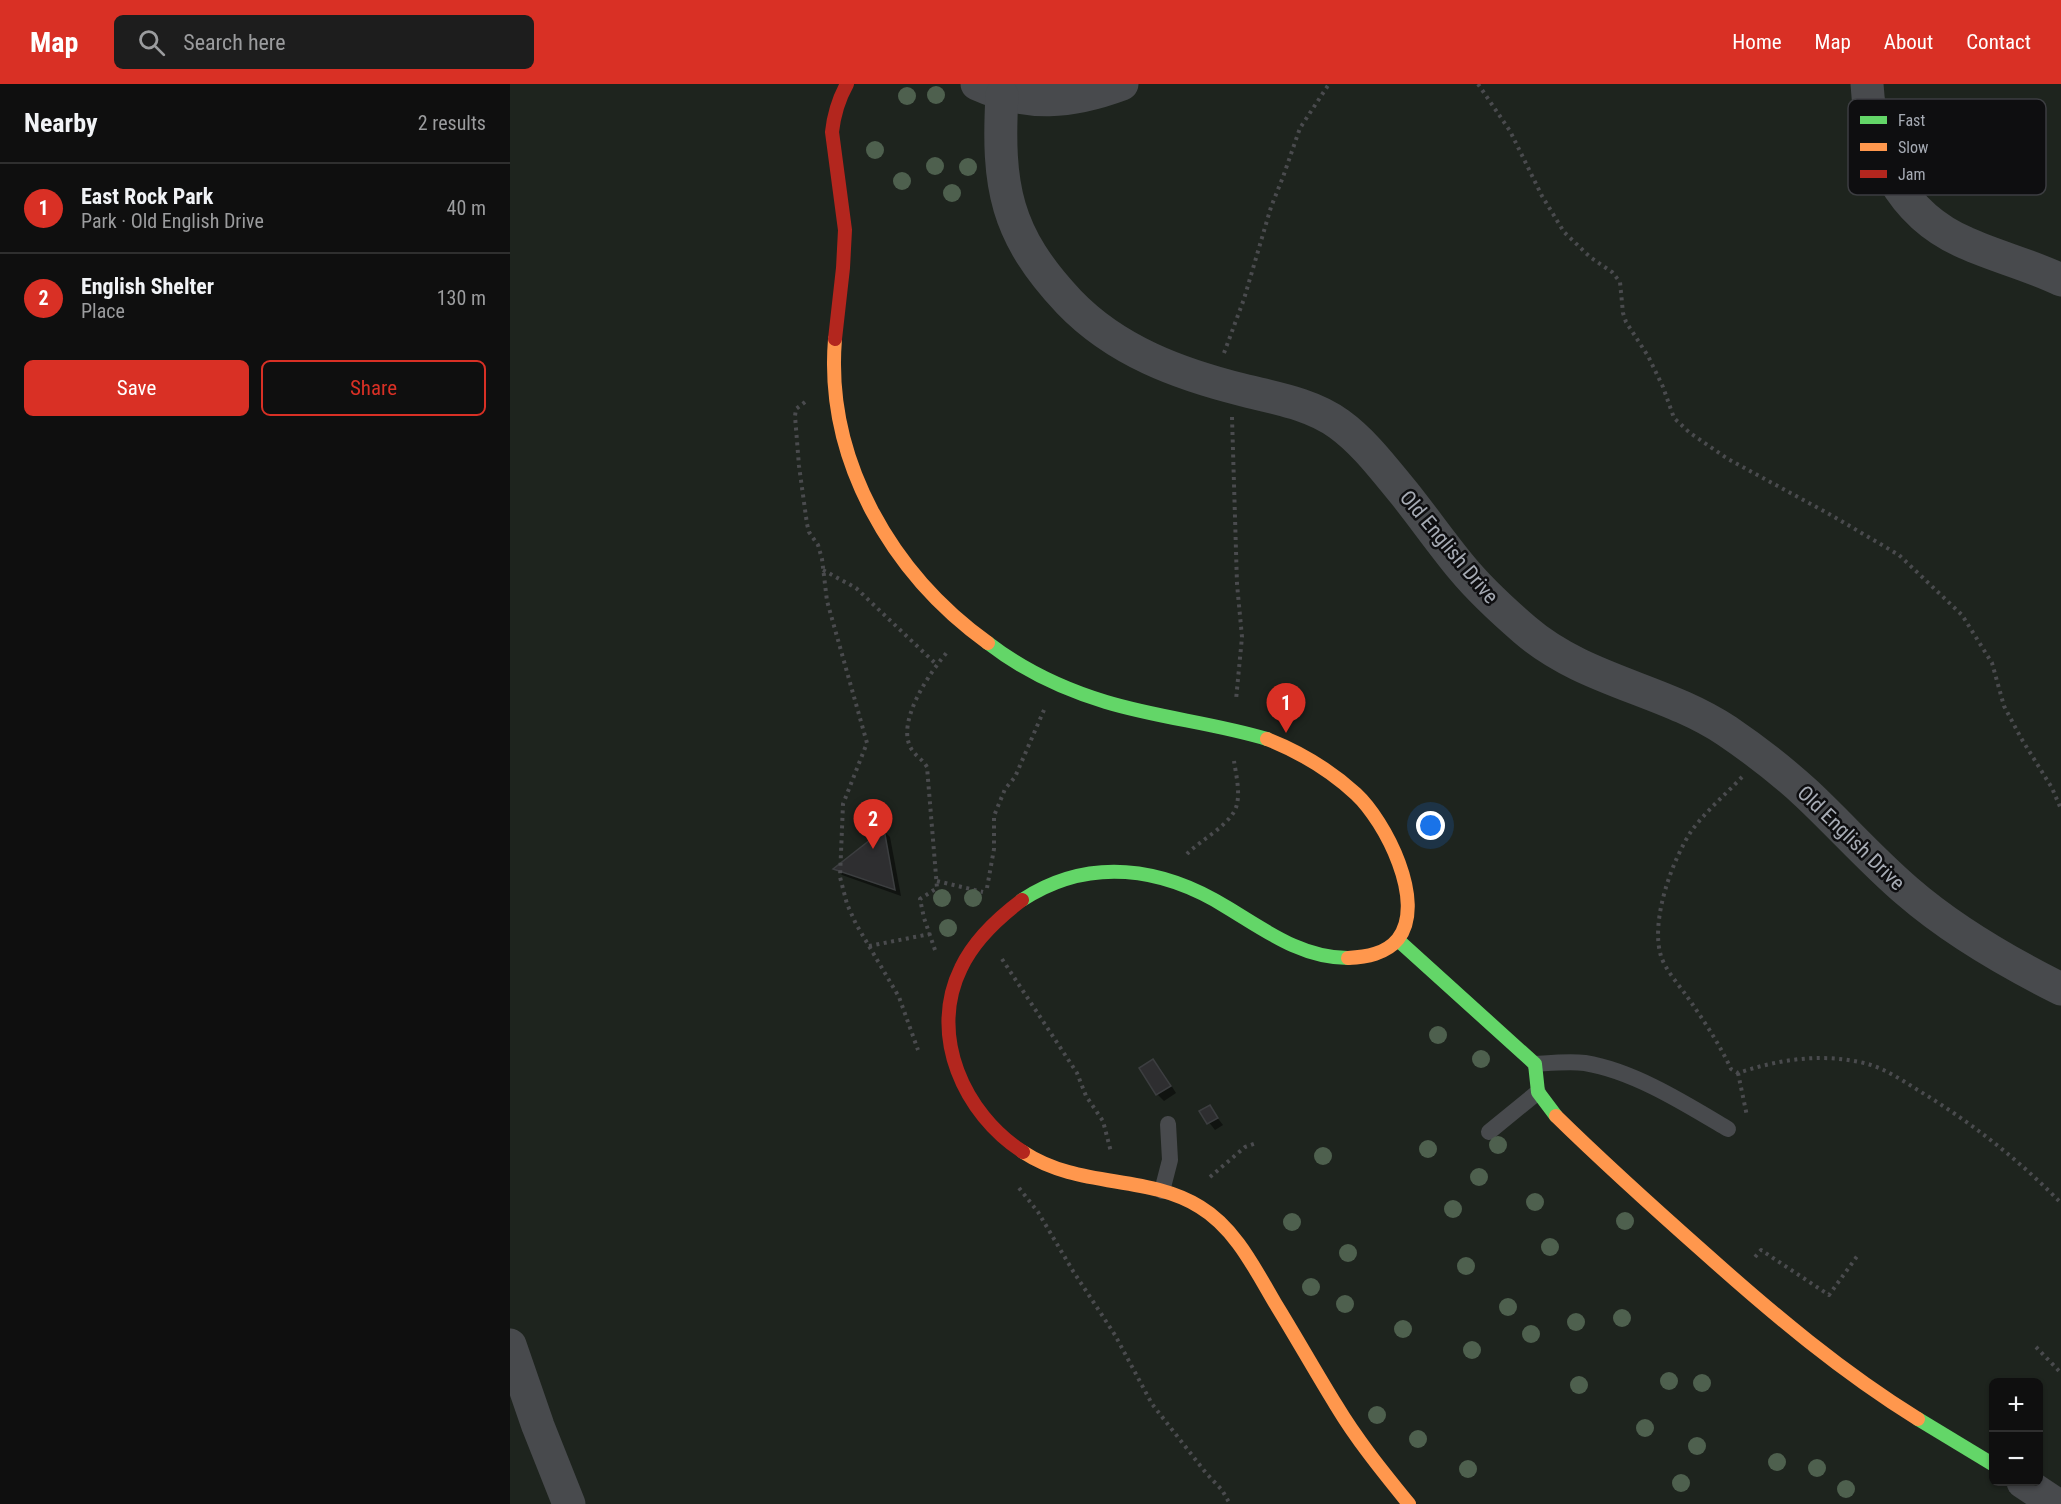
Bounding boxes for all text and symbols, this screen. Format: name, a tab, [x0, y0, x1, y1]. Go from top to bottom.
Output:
search box	[114, 15, 534, 69]
text: Map	[30, 26, 78, 59]
icon: search	[135, 26, 168, 59]
text: Search here	[183, 30, 286, 55]
text: Home	[1732, 30, 1782, 54]
text: Map	[1815, 30, 1851, 54]
text: About	[1884, 30, 1933, 54]
text: Contact	[1966, 30, 2031, 54]
legend	[1848, 99, 2046, 195]
text: Nearby	[24, 108, 98, 138]
text: 2 results	[418, 111, 486, 135]
text: Fast	[1898, 111, 1925, 130]
text: Slow	[1898, 138, 1928, 157]
text: Jam	[1898, 165, 1925, 184]
text: East Rock Park	[81, 184, 213, 209]
text: 1	[38, 196, 49, 220]
text: 40 m	[447, 196, 486, 220]
text: Park · Old English Drive	[81, 209, 264, 233]
text: English Shelter	[81, 274, 214, 299]
text: 2	[38, 286, 49, 310]
text: 130 m	[437, 286, 486, 310]
text: Place	[81, 299, 125, 323]
button: Save	[24, 360, 249, 416]
button: Share	[261, 360, 486, 416]
street label: Old English Drive	[1395, 486, 1503, 608]
pin: 1	[1266, 684, 1306, 733]
street label: Old English Drive	[1792, 781, 1910, 895]
pin: 2	[854, 800, 892, 849]
your location	[1416, 811, 1445, 840]
map controls	[1989, 1378, 2043, 1486]
button: +	[1989, 1378, 2043, 1432]
button: −	[1989, 1432, 2043, 1486]

